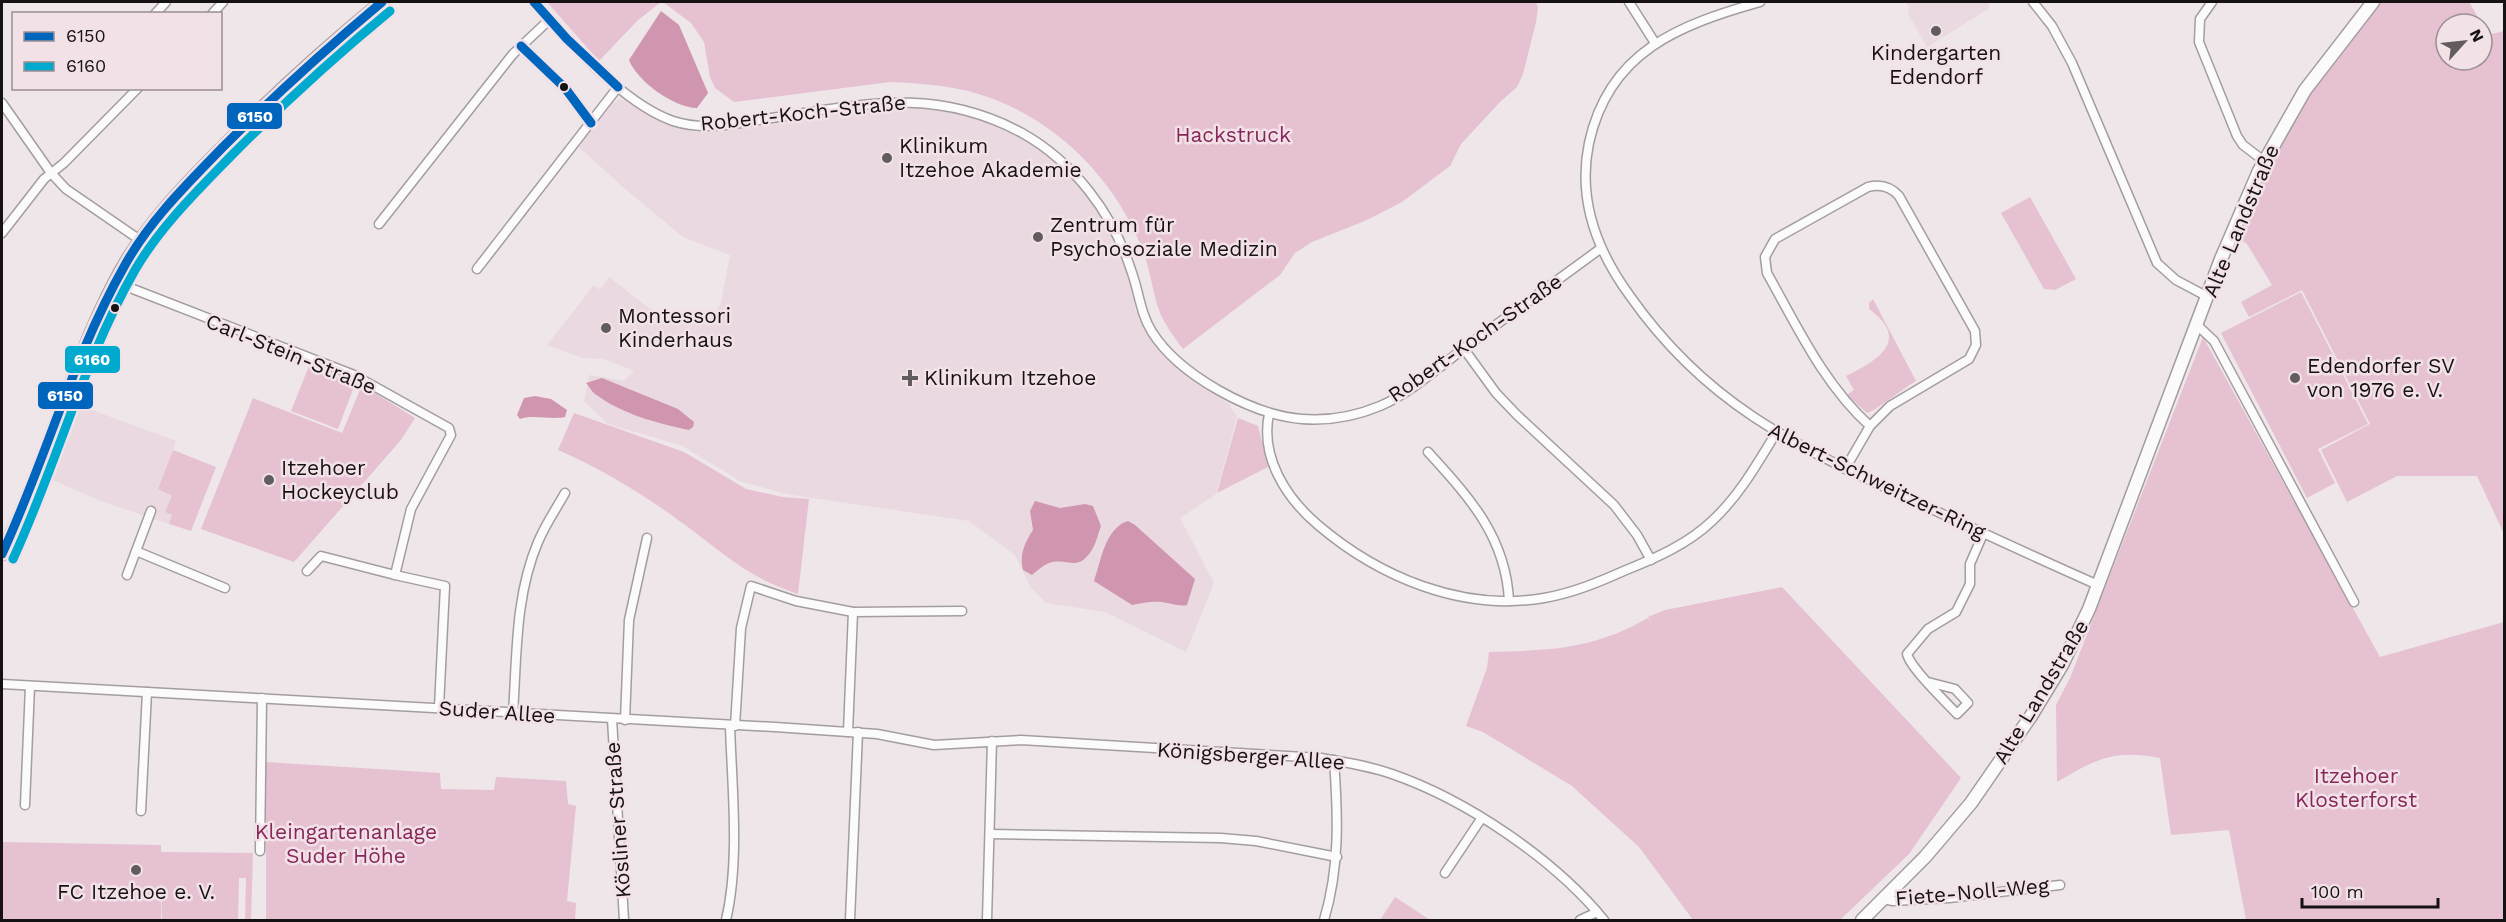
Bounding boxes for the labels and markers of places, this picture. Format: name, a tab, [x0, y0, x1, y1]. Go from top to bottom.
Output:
marker: Kindergarten Edendorf	[1929, 24, 1943, 38]
place label: Kindergarten Edendorf	[1871, 40, 2001, 89]
unlabelled marker	[558, 81, 570, 93]
place label: Klinikum Itzehoe Akademie	[899, 133, 1082, 182]
marker: Klinikum Itzehoe Akademie	[880, 151, 894, 165]
place label: Zentrum für Psychosoziale Medizin	[1050, 212, 1278, 261]
marker: Zentrum für Psychosoziale Medizin	[1031, 230, 1045, 244]
unlabelled marker	[109, 302, 121, 314]
place label: Montessori Kinderhaus	[618, 303, 733, 352]
marker: Montessori Kinderhaus	[599, 321, 613, 335]
place label: Edendorfer SV von 1976 e. V.	[2307, 353, 2455, 402]
place label: Klinikum Itzehoe	[924, 365, 1096, 390]
marker: Klinikum Itzehoe	[901, 369, 919, 387]
marker: Edendorfer SV von 1976 e. V.	[2288, 371, 2302, 385]
place label: Itzehoer Hockeyclub	[281, 455, 399, 504]
marker: Itzehoer Hockeyclub	[262, 473, 276, 487]
marker: FC Itzehoe e. V.	[129, 863, 143, 877]
place label: FC Itzehoe e. V.	[57, 879, 215, 904]

